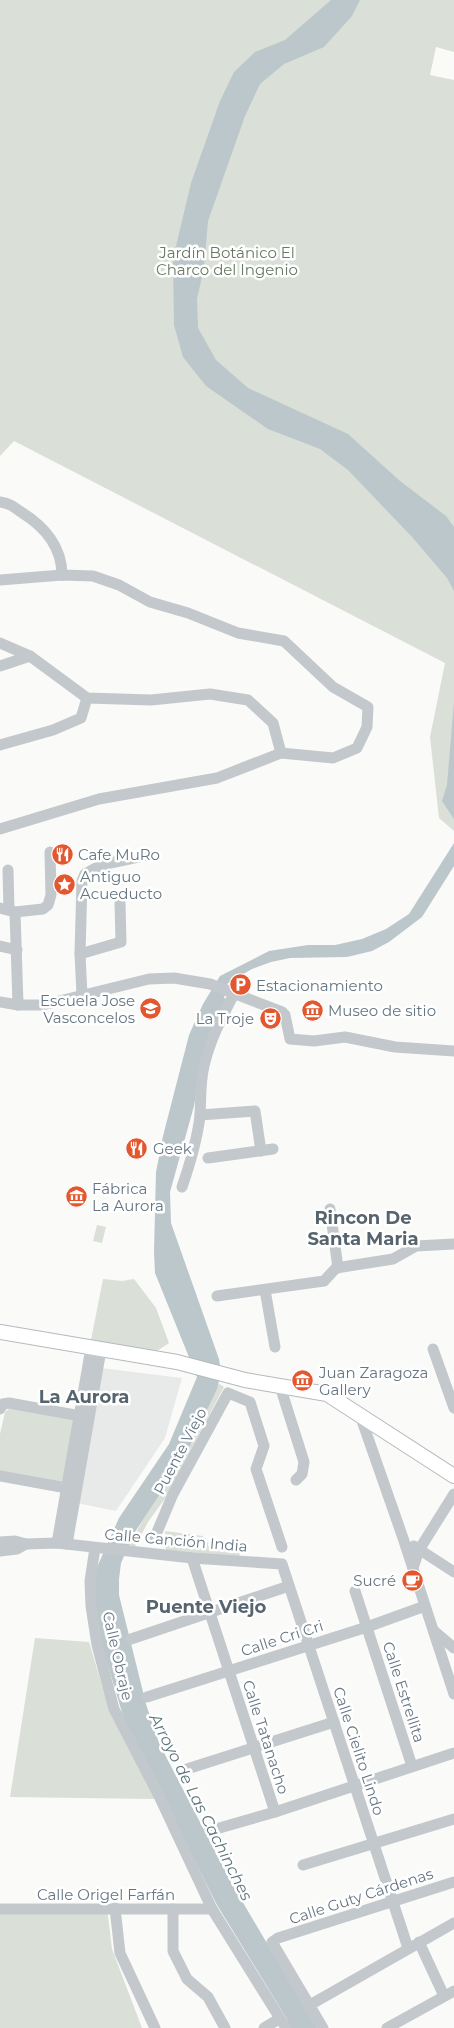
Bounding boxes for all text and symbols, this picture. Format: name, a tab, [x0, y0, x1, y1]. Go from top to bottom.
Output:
park label: Jardín Botánico El Charco del Ingenio	[156, 243, 298, 279]
restaurant icon: Cafe MuRo	[50, 842, 74, 866]
place label: Cafe MuRo	[78, 845, 160, 864]
place label: Antiguo Acueducto	[80, 867, 162, 903]
place icon: Antiguo Acueducto	[52, 873, 76, 897]
parking icon: Estacionamiento	[228, 973, 252, 997]
place label: Estacionamiento	[256, 976, 383, 995]
place label: Escuela Jose Vasconcelos	[40, 991, 135, 1027]
school or university icon: Escuela Jose Vasconcelos	[139, 997, 163, 1021]
museum icon: Museo de sitio	[300, 998, 324, 1022]
place label: Museo de sitio	[328, 1001, 436, 1020]
theatre icon: La Troje	[258, 1006, 282, 1030]
place label: La Troje	[196, 1009, 254, 1028]
restaurant icon: Geek	[125, 1136, 149, 1160]
place label: Geek	[153, 1139, 192, 1158]
place label: Fábrica La Aurora	[92, 1179, 164, 1215]
museum icon: Fábrica La Aurora	[64, 1185, 88, 1209]
district label: Rincon De Santa Maria	[307, 1207, 419, 1250]
place label: Juan Zaragoza Gallery	[318, 1363, 428, 1399]
museum icon: Juan Zaragoza Gallery	[291, 1369, 315, 1393]
district label: La Aurora	[39, 1386, 129, 1408]
street label: Puente Viejo	[149, 1404, 211, 1498]
street label: Calle Canción India	[104, 1524, 248, 1556]
cafe icon: Sucré	[400, 1568, 424, 1592]
place label: Sucré	[353, 1571, 396, 1590]
district label: Puente Viejo	[146, 1596, 267, 1618]
street label: Calle Obraje	[99, 1610, 137, 1702]
street label: Calle Cri Cri	[238, 1616, 326, 1660]
street label: Calle Estrellita	[379, 1639, 429, 1745]
street label: Calle Tatanacho	[239, 1677, 293, 1797]
street label: Calle Cielito Lindo	[329, 1684, 389, 1818]
water label: Arroyo de Las Cachinches	[145, 1709, 257, 1904]
street label: Calle Guty Cárdenas	[287, 1864, 435, 1928]
street label: Calle Origel Farfán	[37, 1885, 175, 1904]

